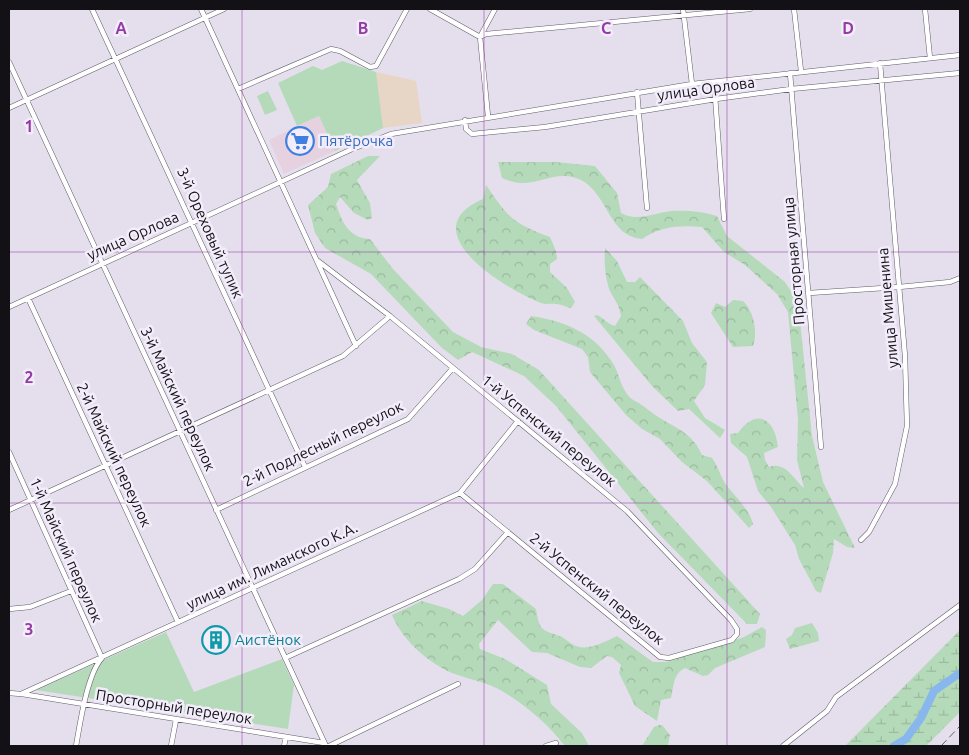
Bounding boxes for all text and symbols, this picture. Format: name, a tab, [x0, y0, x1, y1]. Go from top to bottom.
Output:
text: A	[115, 19, 127, 37]
text: B	[358, 19, 368, 37]
text: C	[601, 19, 611, 37]
text: D	[842, 19, 854, 37]
street label: улица Орлова	[656, 73, 756, 104]
text: 1	[24, 117, 34, 135]
supermarket icon: Пятёрочка	[285, 126, 315, 156]
place label: Пятёрочка	[319, 132, 393, 149]
street label: 3-й Ореховый тупик	[174, 165, 247, 301]
street label: Просторная улица	[779, 196, 808, 326]
street label: улица Орлова	[84, 208, 181, 263]
street label: улица Мишенина	[874, 247, 901, 369]
street label: 3-й Майский переулок	[138, 324, 219, 474]
text: 2	[24, 368, 34, 386]
street label: 1-й Успенский переулок	[479, 371, 620, 490]
street label: 2-й Майский переулок	[74, 380, 155, 530]
street label: 2-й Подлесный переулок	[240, 397, 406, 490]
street label: 1-й Майский переулок	[27, 475, 106, 625]
street label: улица им. Лиманского К.А.	[184, 518, 360, 613]
street label: 2-й Успенский переулок	[527, 529, 668, 648]
text: 3	[24, 620, 34, 638]
building icon: Аистёнок	[201, 625, 231, 655]
place label: Аистёнок	[235, 631, 301, 648]
street label: Просторный переулок	[95, 686, 254, 727]

